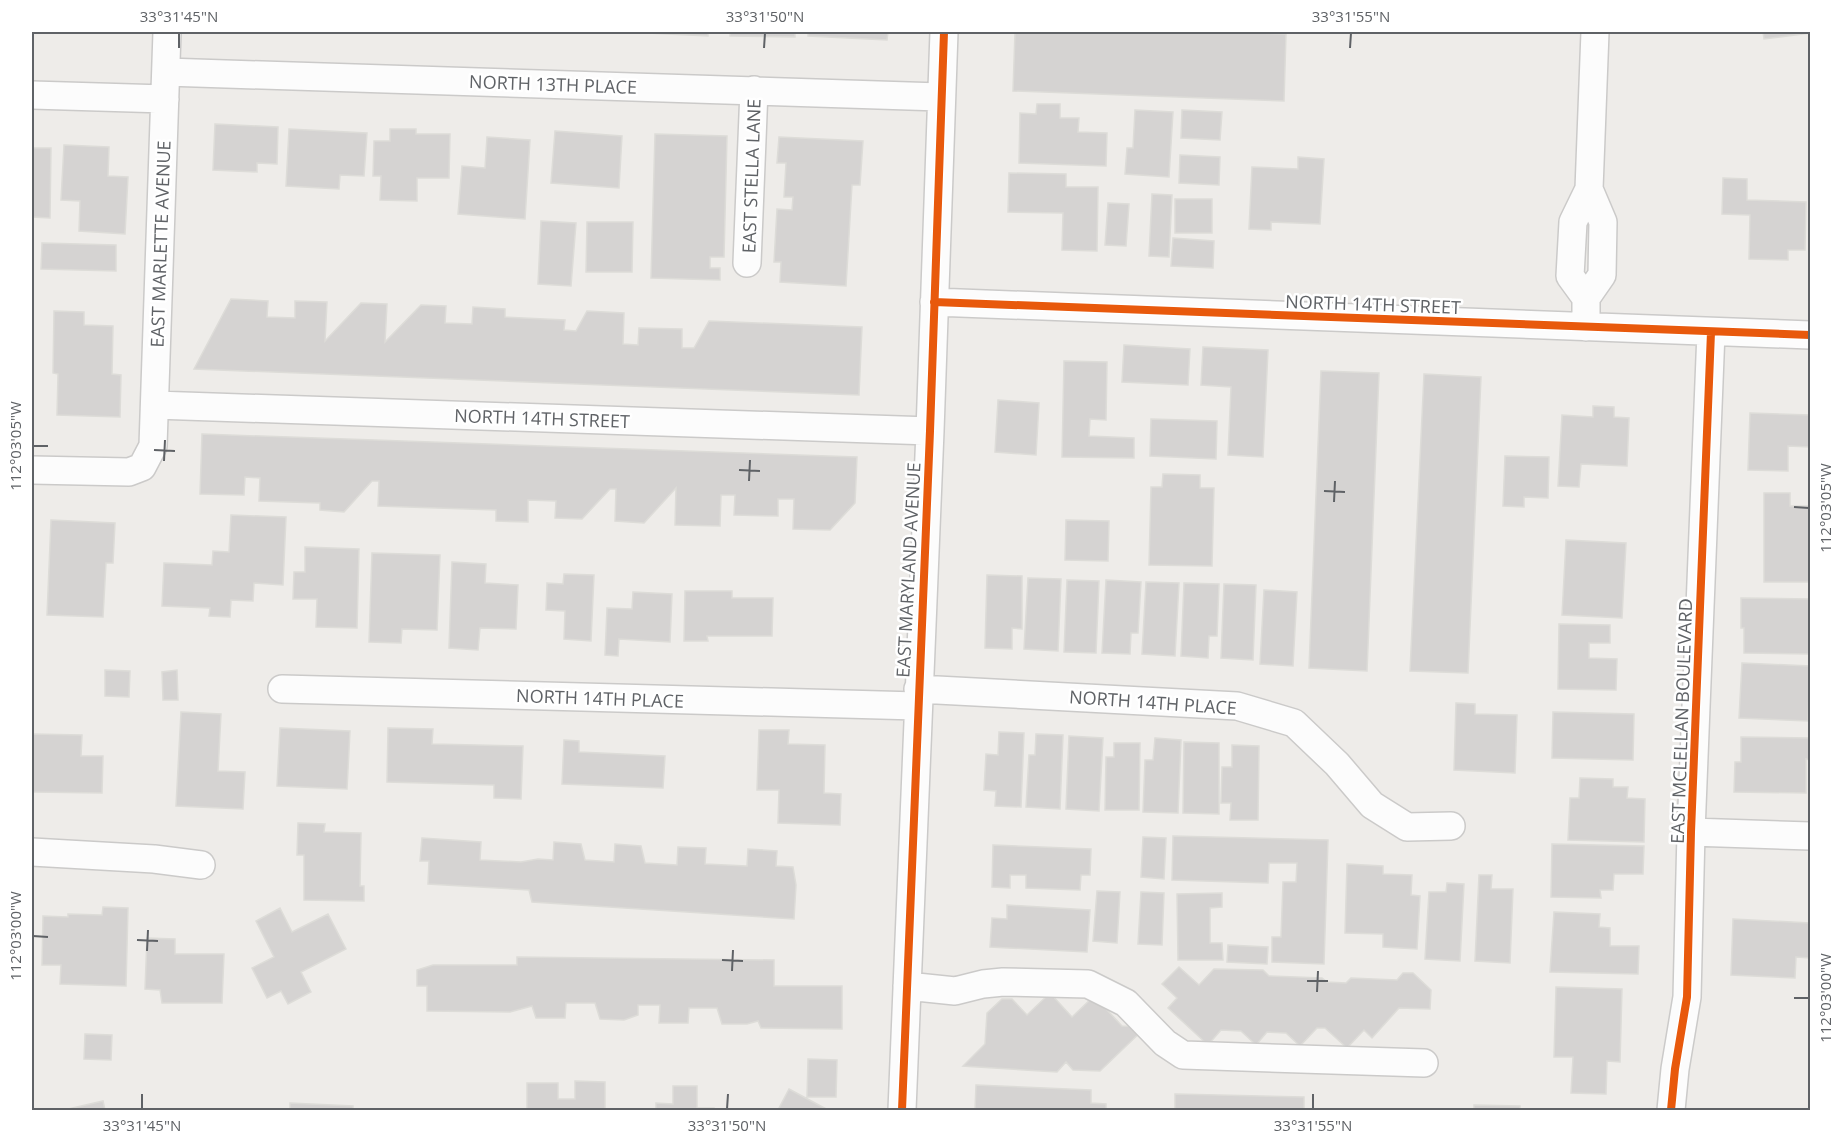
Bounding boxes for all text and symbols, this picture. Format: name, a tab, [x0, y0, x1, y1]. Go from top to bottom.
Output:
text: 33°31'45"N	[140, 6, 218, 26]
text: 33°31'50"N	[726, 6, 804, 26]
text: 33°31'55"N	[1312, 6, 1390, 26]
street label: NORTH 13TH PLACE	[469, 69, 637, 99]
street label: EAST STELLA LANE	[736, 98, 766, 254]
street label: EAST MARLETTE AVENUE	[144, 140, 176, 348]
street label: NORTH 14TH STREET	[1285, 289, 1461, 319]
text: 112°03'05"W	[5, 401, 25, 491]
street label: NORTH 14TH STREET	[454, 403, 630, 433]
street label: EAST MARYLAND AVENUE	[890, 462, 926, 678]
text: 112°03'05"W	[1815, 463, 1835, 553]
street label: EAST MCLELLAN BOULEVARD	[1665, 598, 1697, 844]
street label: NORTH 14TH PLACE	[516, 683, 684, 713]
street label: NORTH 14TH PLACE	[1068, 684, 1238, 720]
text: 112°03'00"W	[5, 891, 25, 981]
text: 112°03'00"W	[1815, 953, 1835, 1043]
text: 33°31'45"N	[103, 1115, 181, 1135]
text: 33°31'50"N	[688, 1115, 766, 1135]
text: 33°31'55"N	[1274, 1115, 1352, 1135]

